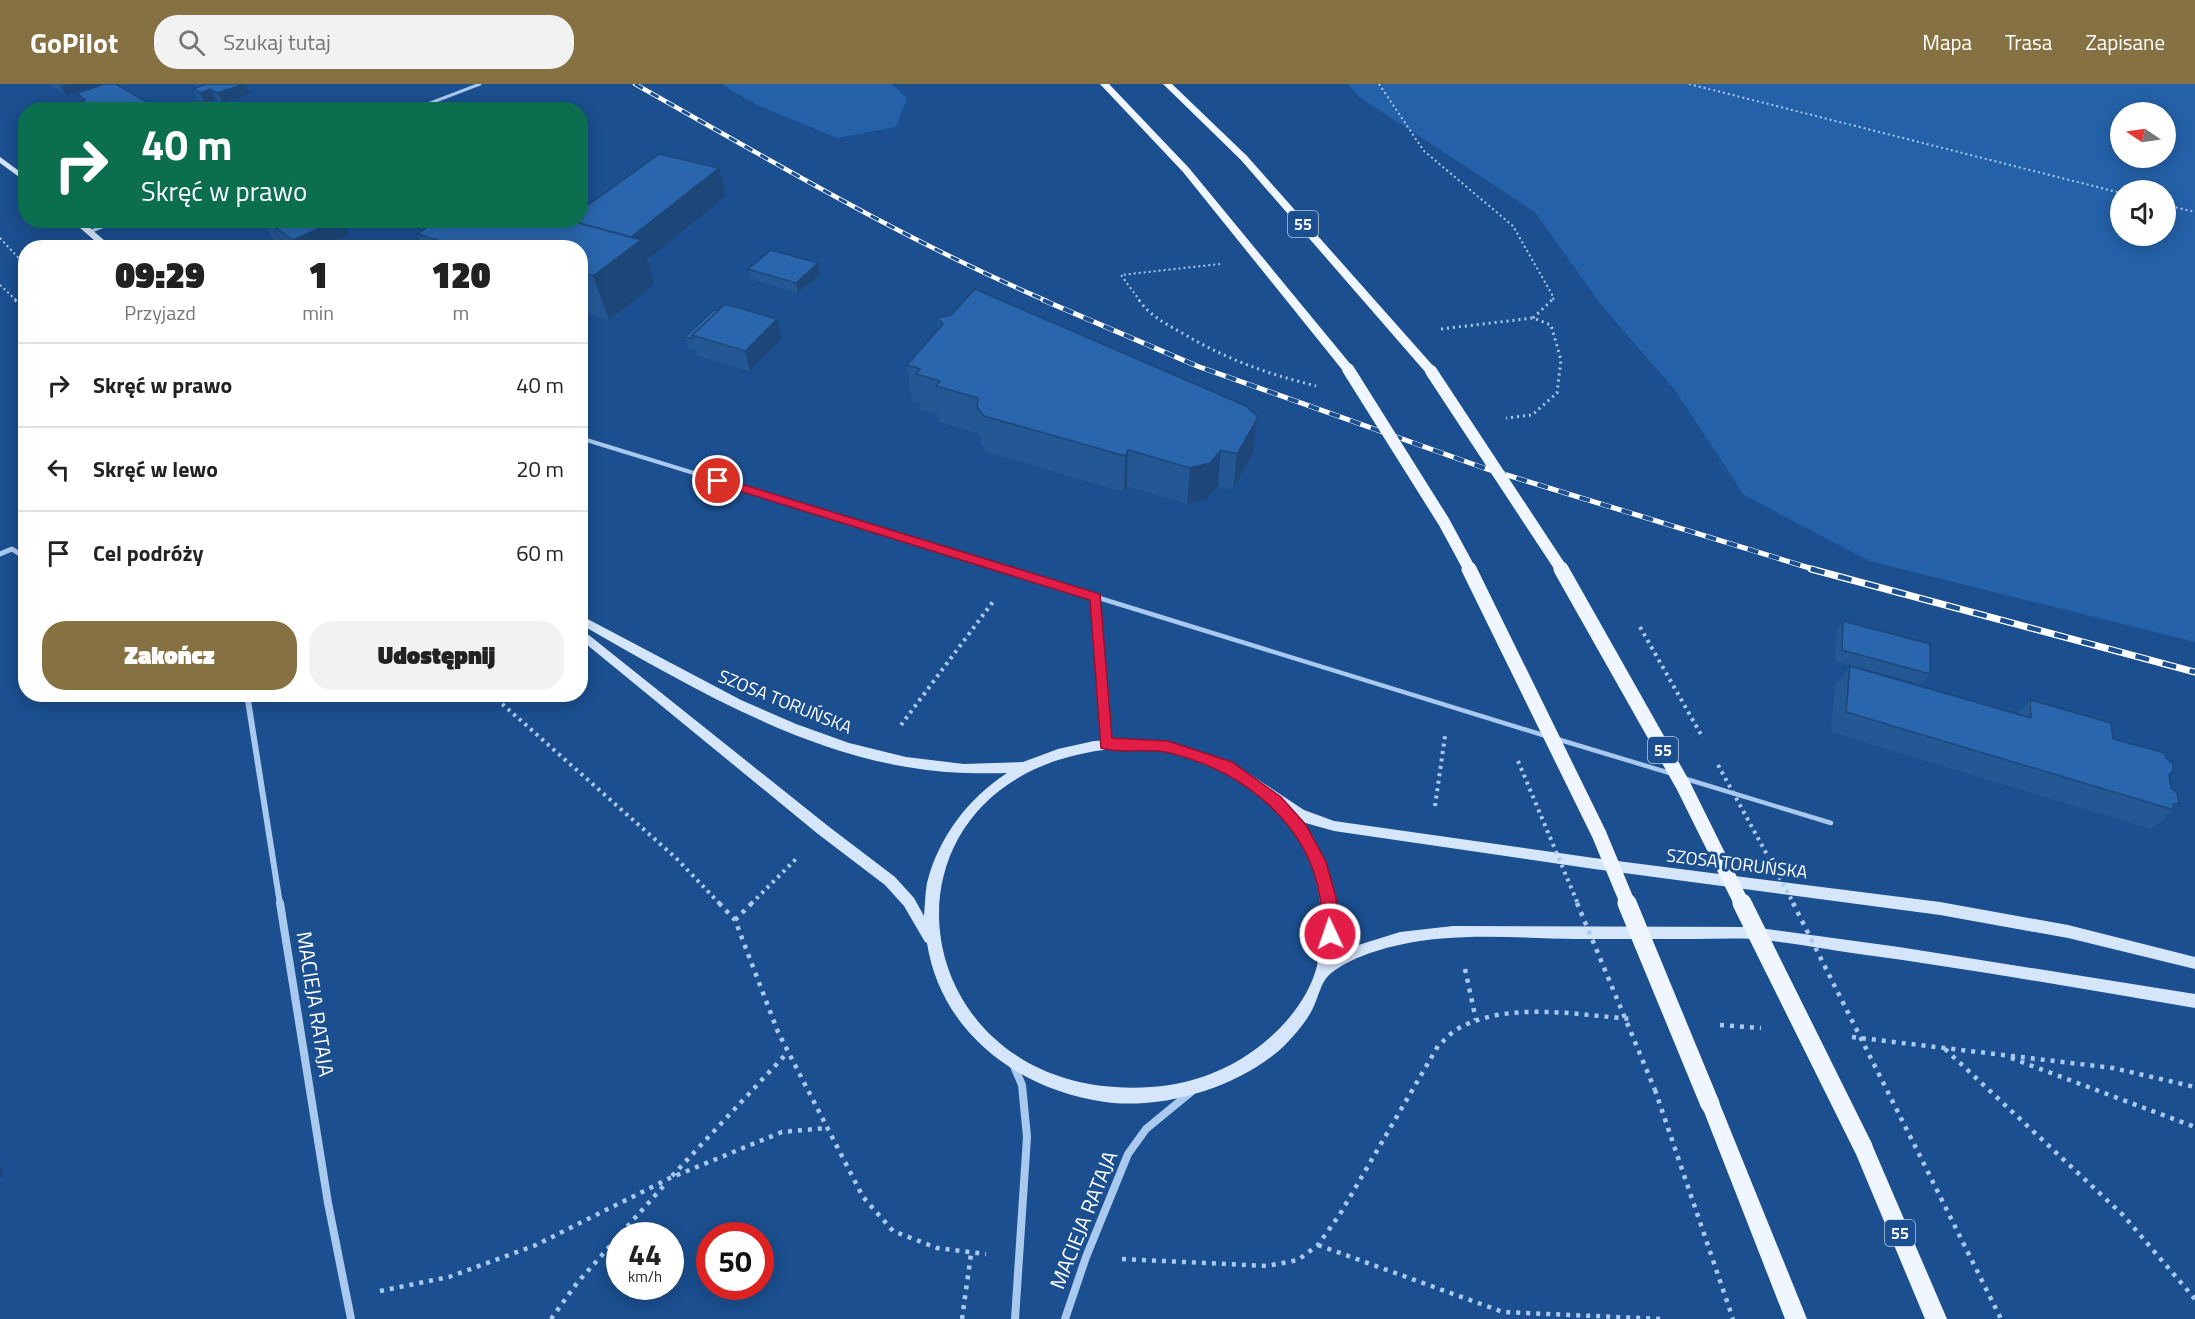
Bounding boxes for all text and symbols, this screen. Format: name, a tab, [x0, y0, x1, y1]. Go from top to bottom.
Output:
search box	[154, 15, 574, 69]
text: GoPilot	[30, 21, 118, 64]
text: Szukaj tutaj	[223, 25, 331, 59]
icon: search	[175, 26, 208, 59]
text: Mapa	[1922, 26, 1972, 58]
text: Trasa	[2005, 26, 2052, 58]
text: Zapisane	[2085, 26, 2165, 58]
north arrow	[2110, 102, 2176, 168]
map controls	[2110, 102, 2176, 246]
text: 40 m	[141, 112, 233, 176]
icon: right	[42, 126, 120, 204]
text: Skręć w prawo	[141, 170, 307, 211]
button: sound	[2110, 180, 2176, 246]
road number: 55	[1288, 211, 1318, 237]
text: 09:29	[115, 247, 205, 302]
text: 1	[308, 247, 328, 302]
text: 120	[431, 247, 491, 302]
text: Przyjazd	[124, 297, 196, 328]
text: min	[302, 297, 334, 328]
text: m	[453, 297, 469, 328]
text: Skręć w prawo	[93, 368, 232, 402]
text: 40 m	[516, 368, 564, 402]
icon: right	[42, 369, 75, 402]
text: Skręć w lewo	[93, 452, 218, 486]
text: 20 m	[516, 452, 564, 486]
icon: left	[42, 453, 75, 486]
pin	[692, 455, 743, 506]
icon: arrive	[701, 464, 734, 497]
text: Cel podróży	[93, 536, 203, 570]
text: 60 m	[516, 536, 564, 570]
icon: arrive	[42, 537, 75, 570]
button: Zakończ	[42, 621, 297, 690]
button: Udostępnij	[309, 621, 564, 690]
street label: SZOSA TORUŃSKA	[714, 662, 856, 741]
road number: 55	[1648, 737, 1678, 763]
street label: SZOSA TORUŃSKA	[1665, 841, 1809, 886]
position arrow	[1298, 902, 1362, 966]
street label: MACIEJA RATAJA	[289, 929, 343, 1079]
street label: MACIEJA RATAJA	[1041, 1145, 1126, 1294]
road number: 55	[1885, 1220, 1915, 1246]
speed limit sign: 50	[696, 1222, 774, 1300]
text: 44	[628, 1231, 662, 1277]
text: km/h	[628, 1265, 662, 1288]

